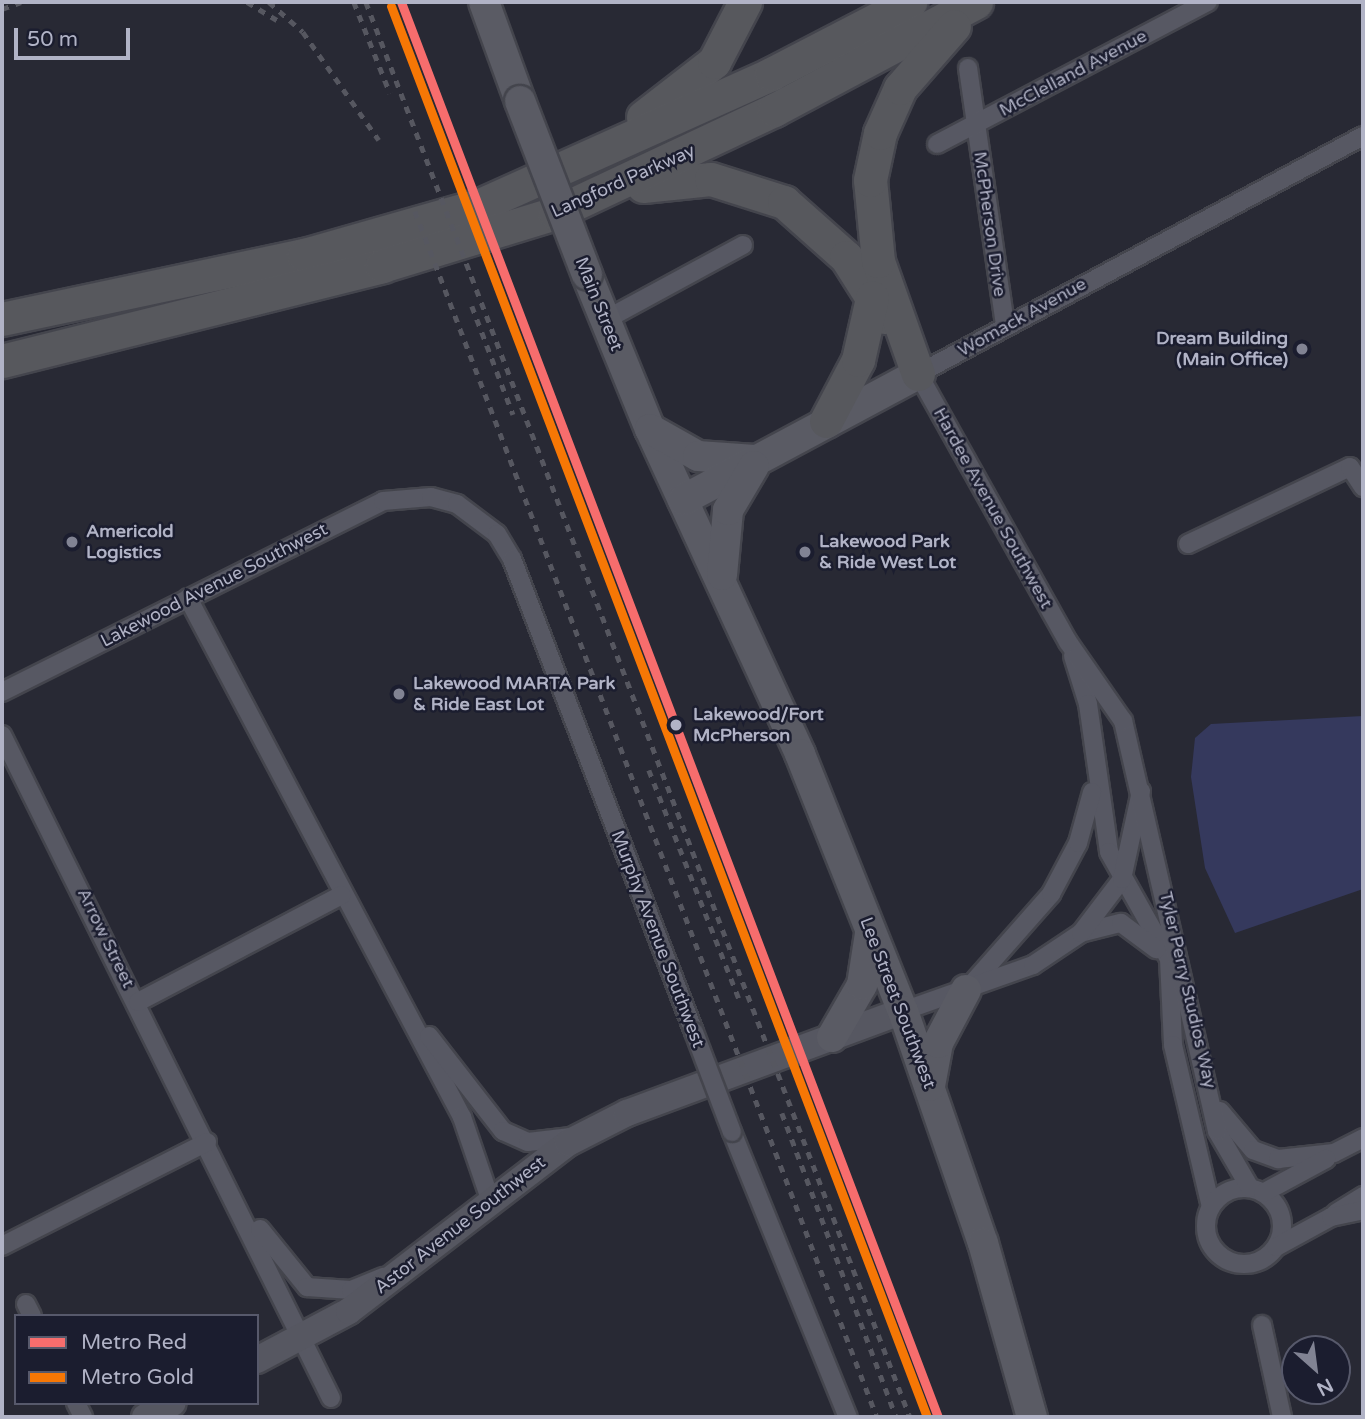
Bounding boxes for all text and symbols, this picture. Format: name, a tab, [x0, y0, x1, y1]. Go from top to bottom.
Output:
scale bar	[18, 14, 133, 58]
street label: McClelland Avenue	[995, 25, 1151, 121]
text: 50 m	[27, 27, 78, 52]
street label: Langford Parkway	[548, 140, 698, 222]
street label: McPherson Drive	[969, 150, 1011, 298]
street label: Main Street	[570, 254, 628, 354]
street label: Womack Avenue	[954, 273, 1090, 361]
place label: Dream Building (Main Office)	[1156, 328, 1288, 370]
marker: Dream Building (Main Office)	[1294, 341, 1310, 357]
street label: Hardee Avenue Southwest	[929, 404, 1057, 612]
street label: Lakewood Avenue Southwest	[97, 518, 331, 652]
place label: Americold Logistics	[86, 521, 174, 564]
place label: Lakewood Park & Ride West Lot	[819, 531, 956, 574]
marker: Americold Logistics	[64, 534, 80, 550]
marker: Lakewood Park & Ride West Lot	[797, 544, 813, 560]
place label: Lakewood MARTA Park & Ride East Lot	[413, 673, 615, 716]
marker: Lakewood MARTA Park & Ride East Lot	[391, 686, 407, 702]
place label: Lakewood/Fort McPherson	[693, 704, 824, 746]
marker: Lakewood/Fort McPherson	[665, 714, 687, 736]
street label: Murphy Avenue Southwest	[607, 827, 709, 1051]
street label: Arrow Street	[73, 885, 139, 991]
street label: Tyler Perry Studios Way	[1155, 889, 1221, 1091]
street label: Lee Street Southwest	[855, 914, 941, 1092]
street label: Astor Avenue Southwest	[370, 1152, 550, 1298]
legend	[14, 1314, 259, 1405]
text: Metro Red	[81, 1330, 187, 1355]
north arrow	[1281, 1335, 1351, 1405]
text: Metro Gold	[81, 1365, 194, 1390]
text: N	[1313, 1373, 1337, 1400]

